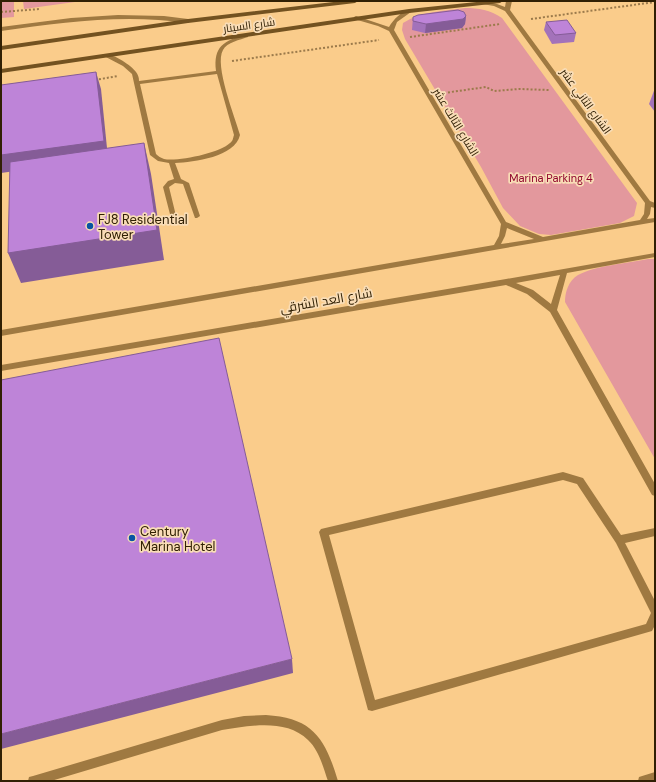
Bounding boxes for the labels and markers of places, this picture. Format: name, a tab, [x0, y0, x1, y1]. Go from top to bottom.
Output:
place label: FJ8 Residential Tower	[98, 211, 188, 243]
marker: FJ8 Residential Tower	[85, 221, 95, 231]
place label: Century Marina Hotel	[140, 523, 215, 555]
marker: Century Marina Hotel	[127, 533, 137, 543]

